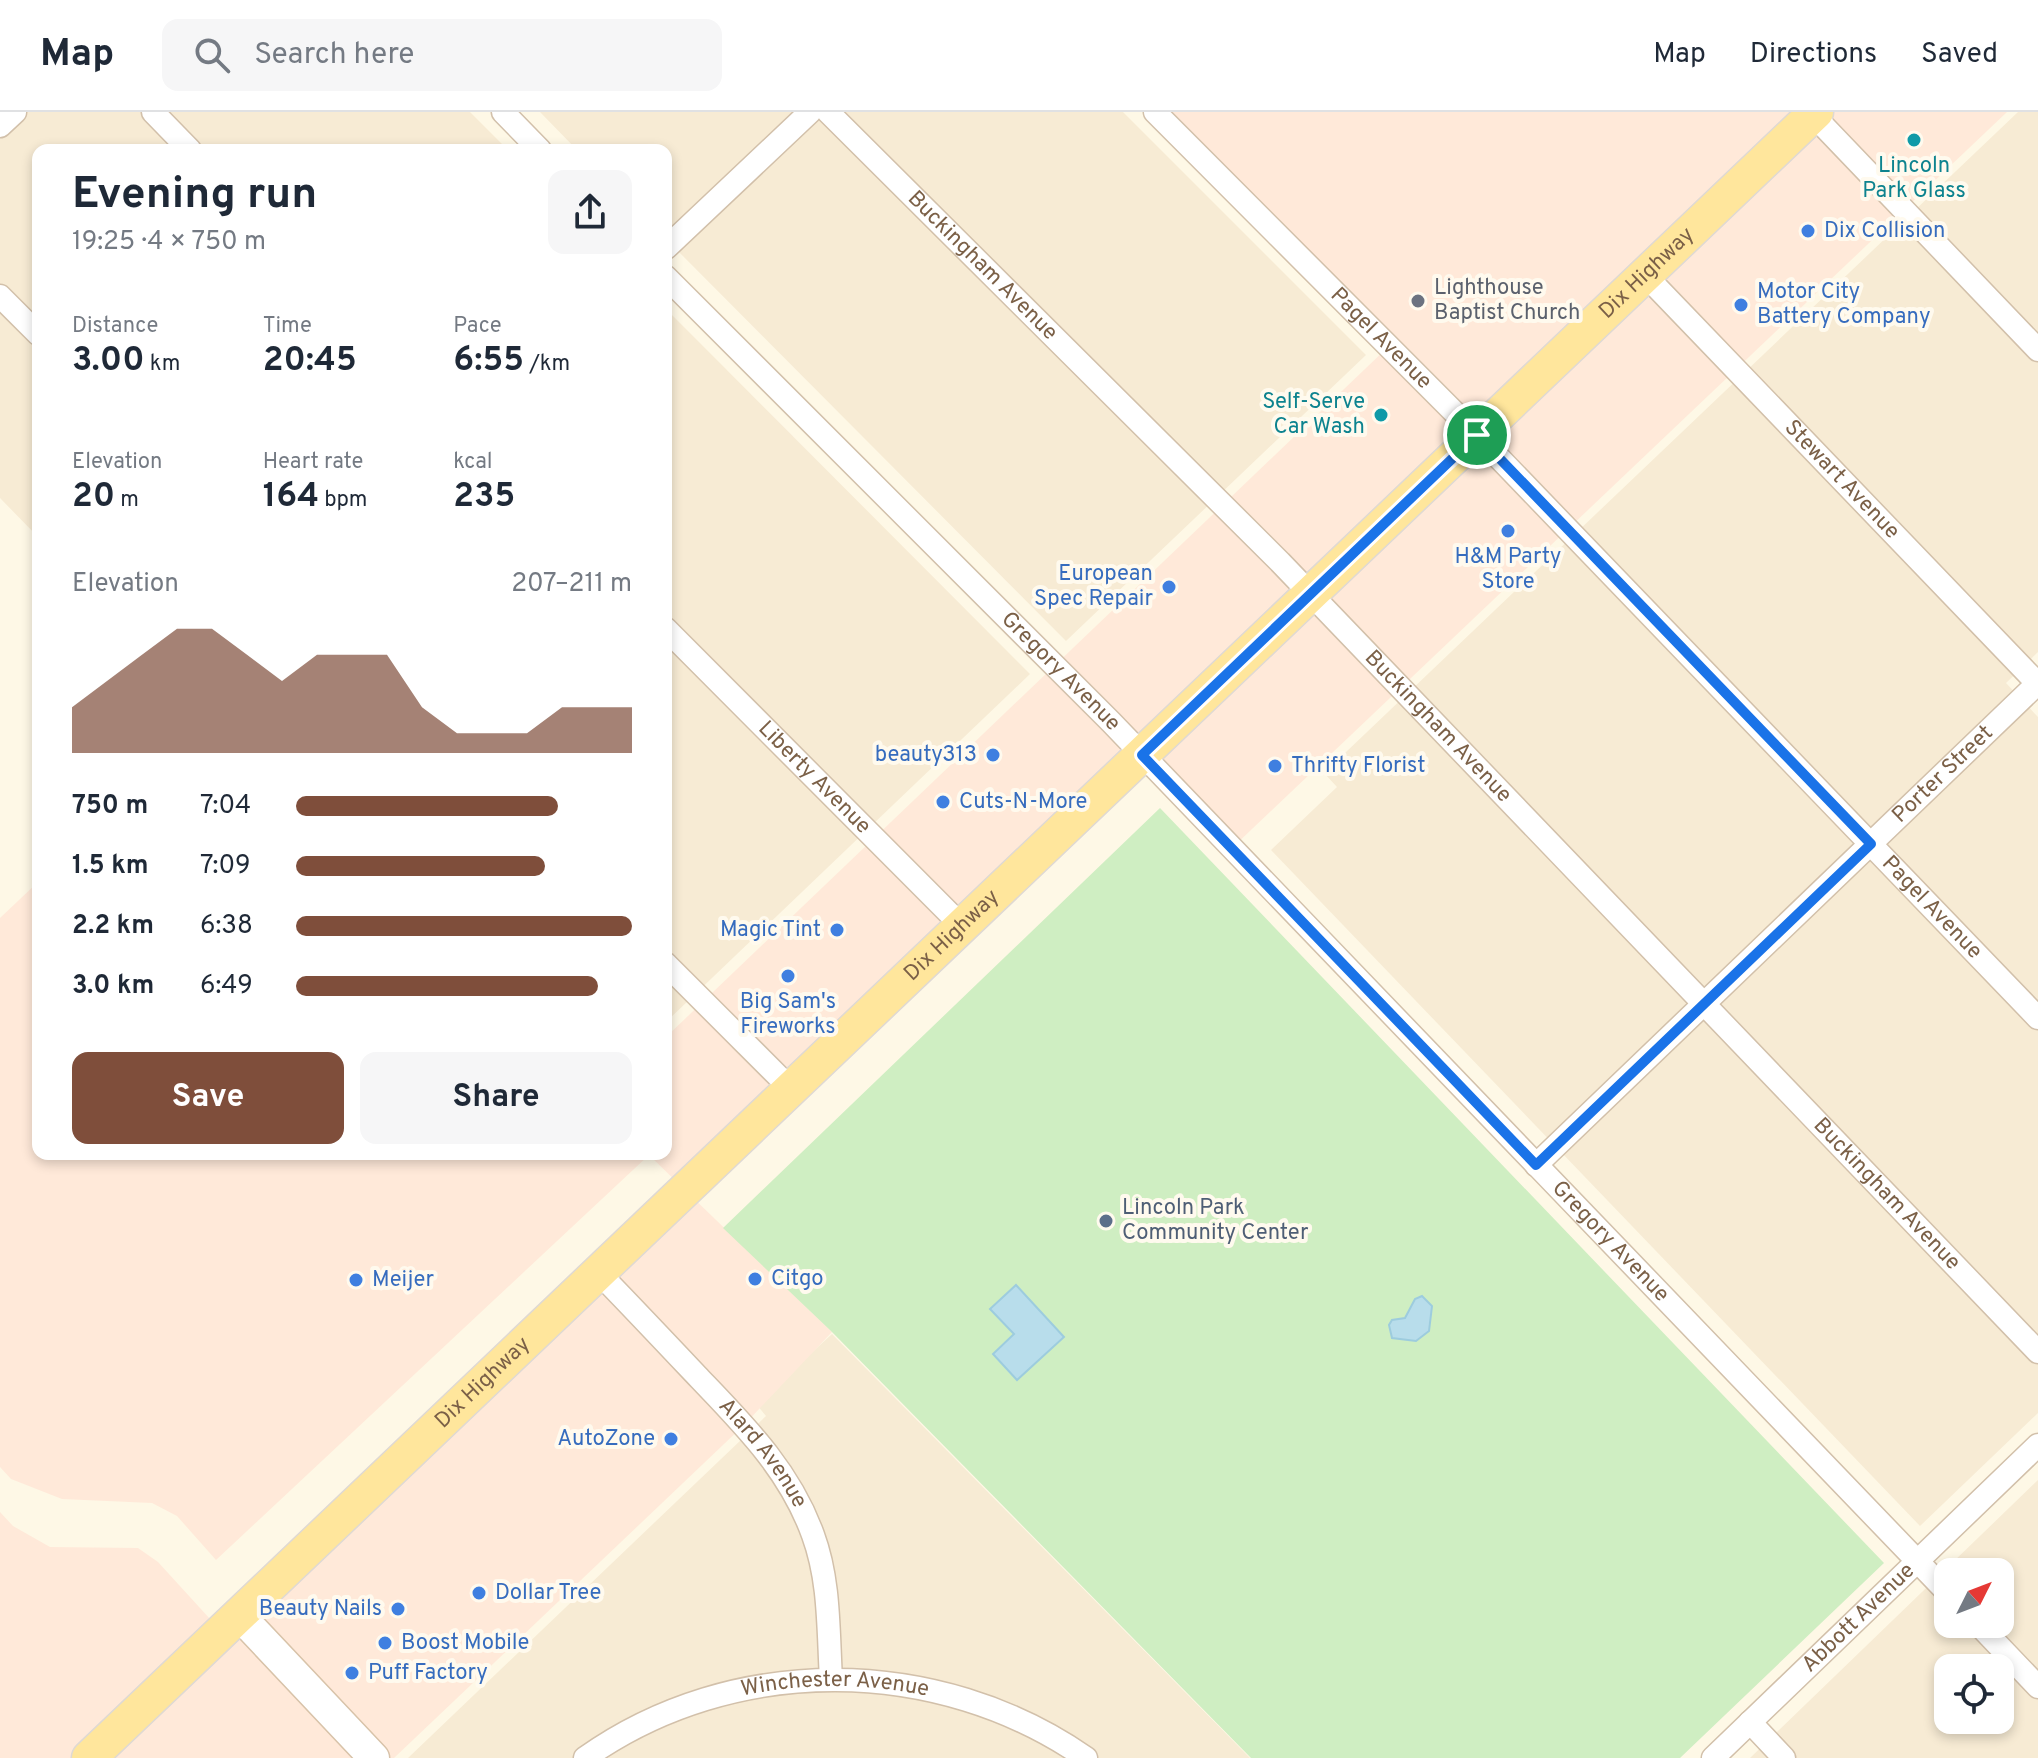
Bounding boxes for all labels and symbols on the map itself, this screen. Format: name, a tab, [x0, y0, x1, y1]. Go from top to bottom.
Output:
marker: Lincoln Park Glass	[1905, 131, 1923, 149]
place label: Lincoln Park Glass	[1862, 153, 1966, 205]
street label: Buckingham Avenue	[902, 185, 1063, 346]
place label: Dix Collision	[1824, 218, 1945, 245]
street label: Dix Highway	[1594, 222, 1700, 325]
marker: Dix Collision	[1799, 222, 1817, 240]
place label: Lighthouse Baptist Church	[1434, 275, 1580, 327]
place label: Motor City Battery Company	[1757, 279, 1931, 331]
street label: Pagel Avenue	[1324, 282, 1437, 395]
marker: Lighthouse Baptist Church	[1409, 292, 1427, 310]
marker: Motor City Battery Company	[1732, 296, 1750, 314]
place label: Self-Serve Car Wash	[1262, 389, 1365, 441]
pin	[1443, 401, 1511, 469]
marker: Self-Serve Car Wash	[1372, 406, 1390, 424]
street label: Stewart Avenue	[1778, 414, 1905, 545]
marker: H&M Party Store	[1499, 522, 1517, 540]
place label: H&M Party Store	[1455, 544, 1561, 596]
place label: European Spec Repair	[1034, 561, 1153, 613]
marker: European Spec Repair	[1160, 578, 1178, 596]
street label: Gregory Avenue	[995, 606, 1126, 737]
street label: Buckingham Avenue	[1359, 645, 1517, 809]
street label: Liberty Avenue	[752, 715, 876, 840]
street label: Porter Street	[1887, 720, 1999, 829]
place label: beauty313	[875, 742, 977, 769]
marker: beauty313	[984, 746, 1002, 764]
place label: Thrifty Florist	[1291, 753, 1426, 780]
marker: Thrifty Florist	[1266, 757, 1284, 775]
place label: Cuts-N-More	[959, 789, 1087, 816]
marker: Cuts-N-More	[934, 793, 952, 811]
street label: Pagel Avenue	[1876, 850, 1988, 965]
street label: Dix Highway	[899, 884, 1005, 987]
place label: Magic Tint	[720, 917, 821, 944]
marker: Magic Tint	[828, 921, 846, 939]
marker: Big Sam's Fireworks	[779, 967, 797, 985]
place label: Big Sam's Fireworks	[740, 989, 836, 1041]
street label: Buckingham Avenue	[1807, 1112, 1966, 1276]
street label: Gregory Avenue	[1546, 1175, 1675, 1308]
place label: Lincoln Park Community Center	[1122, 1195, 1309, 1247]
marker: Lincoln Park Community Center	[1097, 1212, 1115, 1230]
place label: Citgo	[771, 1266, 823, 1293]
place label: Meijer	[372, 1267, 434, 1294]
marker: Citgo	[746, 1270, 764, 1288]
marker: Meijer	[347, 1271, 365, 1289]
street label: Dix Highway	[430, 1331, 536, 1434]
street label: Alard Avenue	[712, 1393, 813, 1513]
place label: AutoZone	[557, 1426, 655, 1453]
marker: AutoZone	[662, 1430, 680, 1448]
street label: Abbott Avenue	[1796, 1557, 1921, 1678]
north arrow	[1934, 1558, 2014, 1638]
place label: Dollar Tree	[495, 1580, 601, 1607]
marker: Dollar Tree	[470, 1584, 488, 1602]
place label: Beauty Nails	[259, 1596, 382, 1623]
marker: Beauty Nails	[389, 1600, 407, 1618]
place label: Boost Mobile	[401, 1630, 529, 1657]
marker: Boost Mobile	[376, 1634, 394, 1652]
place label: Puff Factory	[368, 1660, 488, 1687]
marker: Puff Factory	[343, 1664, 361, 1682]
street label: Winchester Avenue	[739, 1666, 931, 1703]

